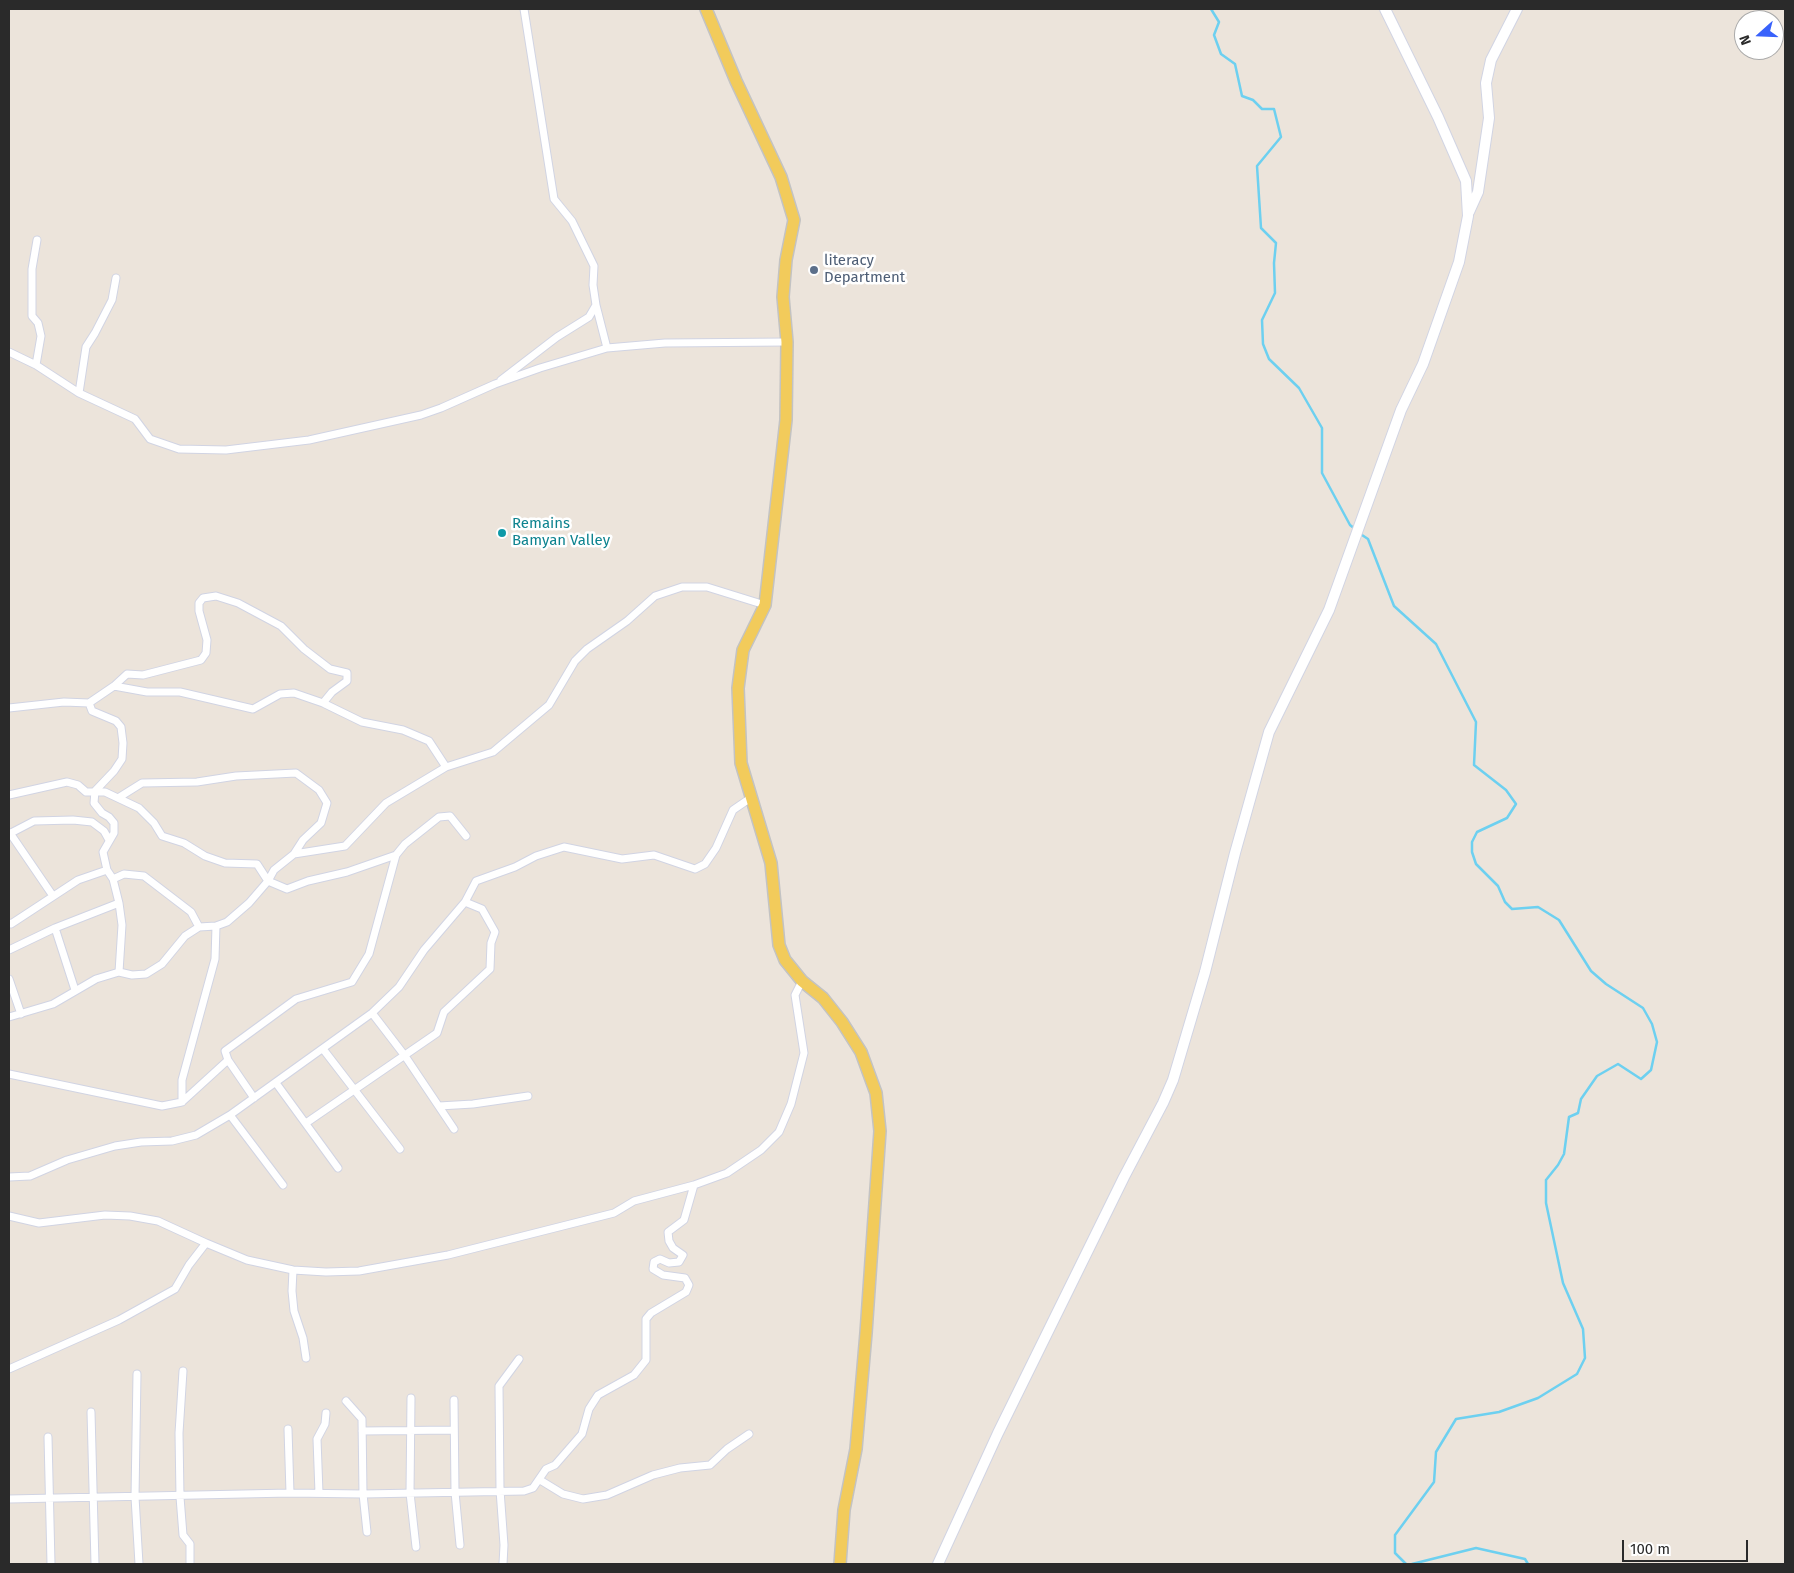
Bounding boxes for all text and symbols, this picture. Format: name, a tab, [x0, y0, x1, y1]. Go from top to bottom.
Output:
north arrow	[1734, 10, 1784, 60]
text: N	[1736, 33, 1755, 47]
place label: literacy Department	[824, 252, 905, 287]
marker: literacy Department	[808, 264, 820, 276]
place label: Remains Bamyan Valley	[512, 515, 610, 550]
marker: Remains Bamyan Valley	[496, 527, 508, 539]
scale bar	[1624, 1530, 1750, 1562]
text: 100 m	[1630, 1540, 1670, 1558]

